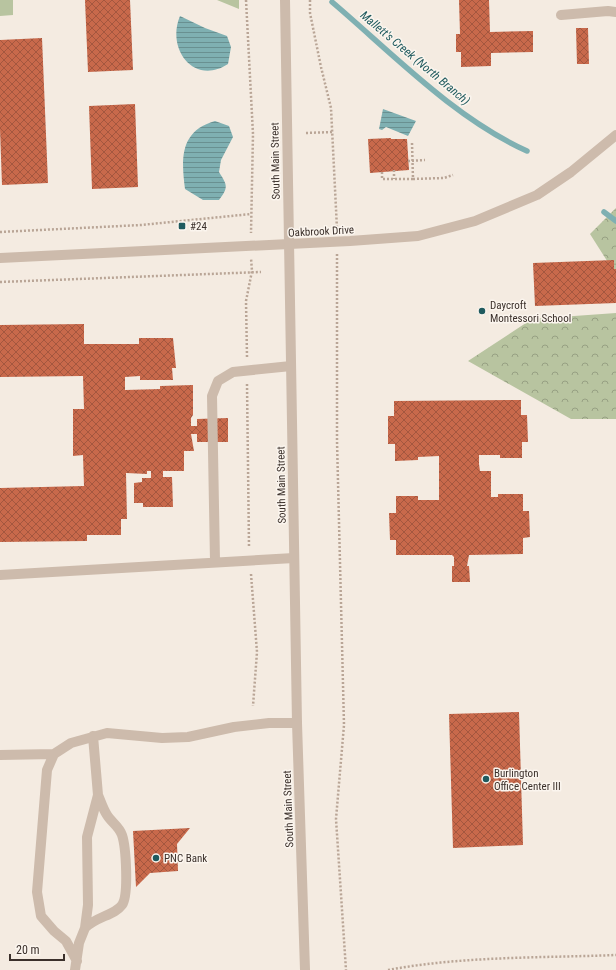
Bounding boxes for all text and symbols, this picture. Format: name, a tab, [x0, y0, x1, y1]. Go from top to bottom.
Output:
water label: Mallett's Creek (North Branch)	[357, 8, 473, 108]
street label: South Main Street	[268, 122, 283, 200]
place label: #24	[190, 220, 207, 233]
marker: #24	[177, 221, 187, 231]
street label: Oakbrook Drive	[288, 223, 354, 240]
place label: Daycroft Montessori School	[490, 299, 571, 325]
marker: Daycroft Montessori School	[477, 306, 487, 316]
street label: South Main Street	[274, 446, 289, 524]
place label: Burlington Office Center III	[494, 767, 561, 793]
street label: South Main Street	[281, 770, 296, 848]
marker: Burlington Office Center III	[481, 774, 491, 784]
place label: PNC Bank	[164, 852, 207, 865]
marker: PNC Bank	[151, 853, 161, 863]
scale bar	[10, 936, 64, 962]
text: 20 m	[16, 943, 40, 957]

